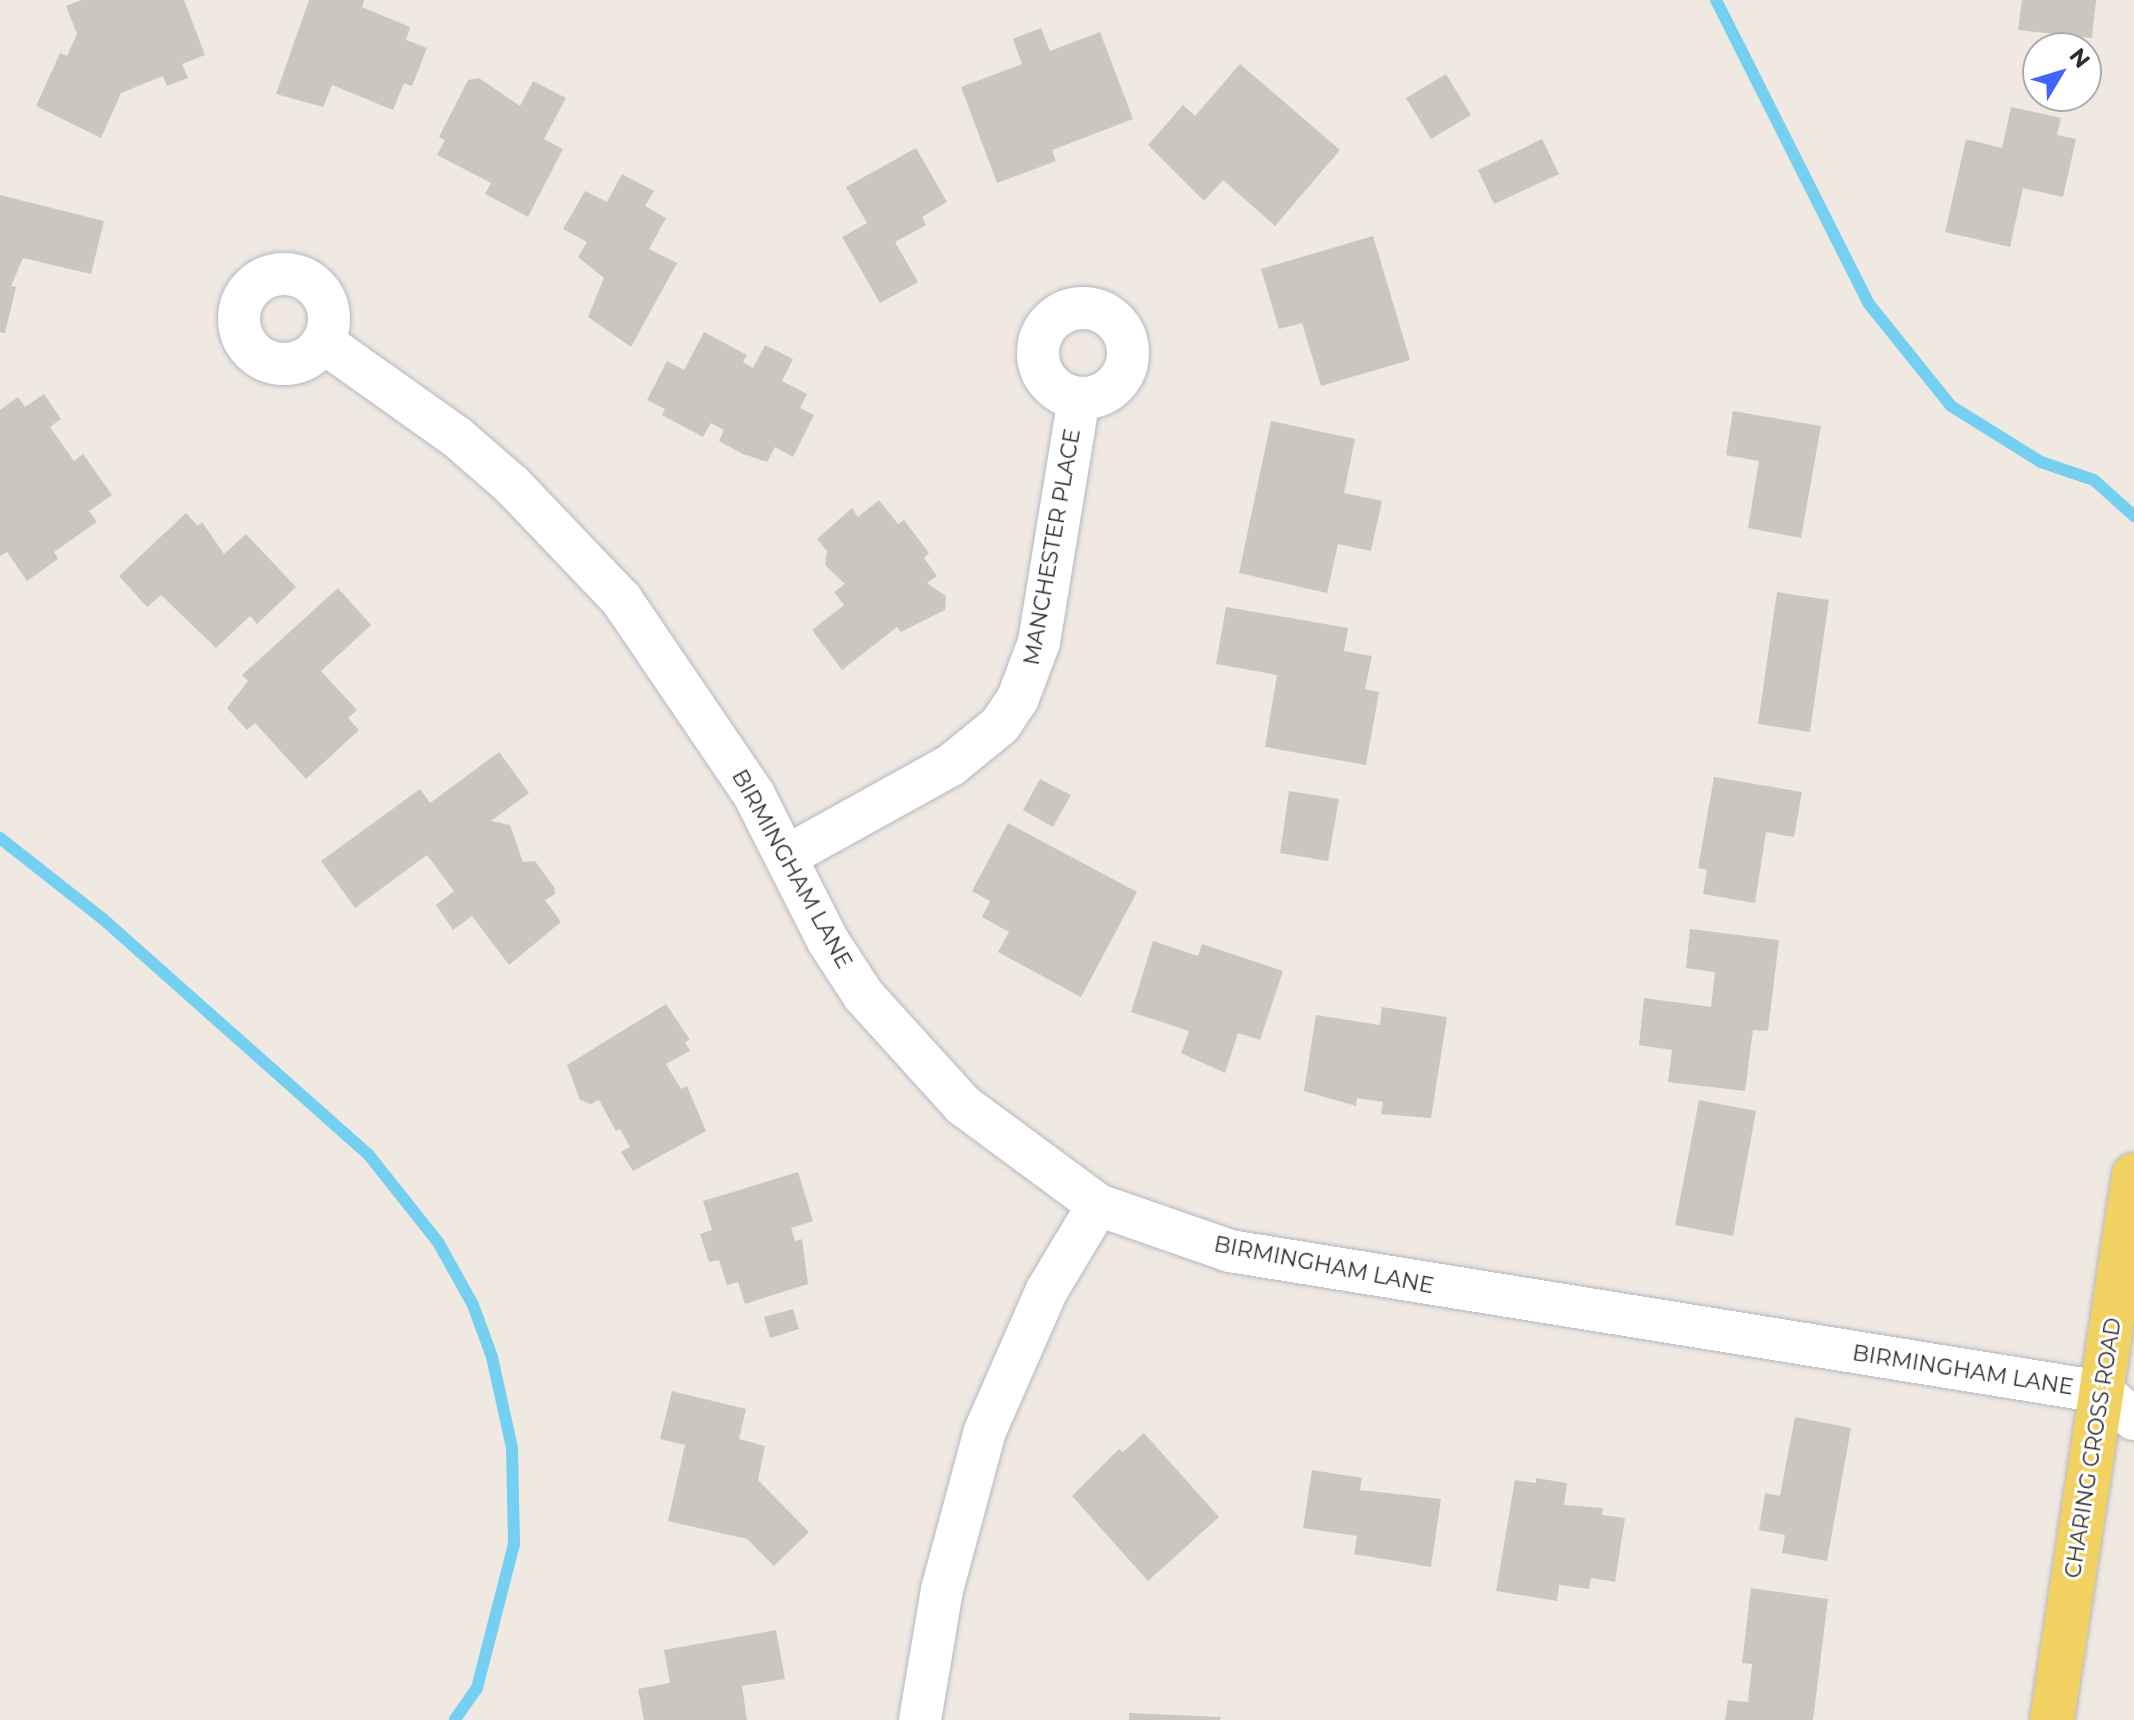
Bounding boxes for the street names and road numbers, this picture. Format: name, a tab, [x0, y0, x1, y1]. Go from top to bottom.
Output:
street label: MANCHESTER PLACE	[1018, 427, 1086, 667]
street label: BIRMINGHAM LANE	[726, 765, 858, 973]
street label: BIRMINGHAM LANE	[1212, 1231, 1436, 1299]
street label: CHARING CROSS ROAD	[2059, 1316, 2127, 1580]
street label: BIRMINGHAM LANE	[1851, 1339, 2075, 1401]

